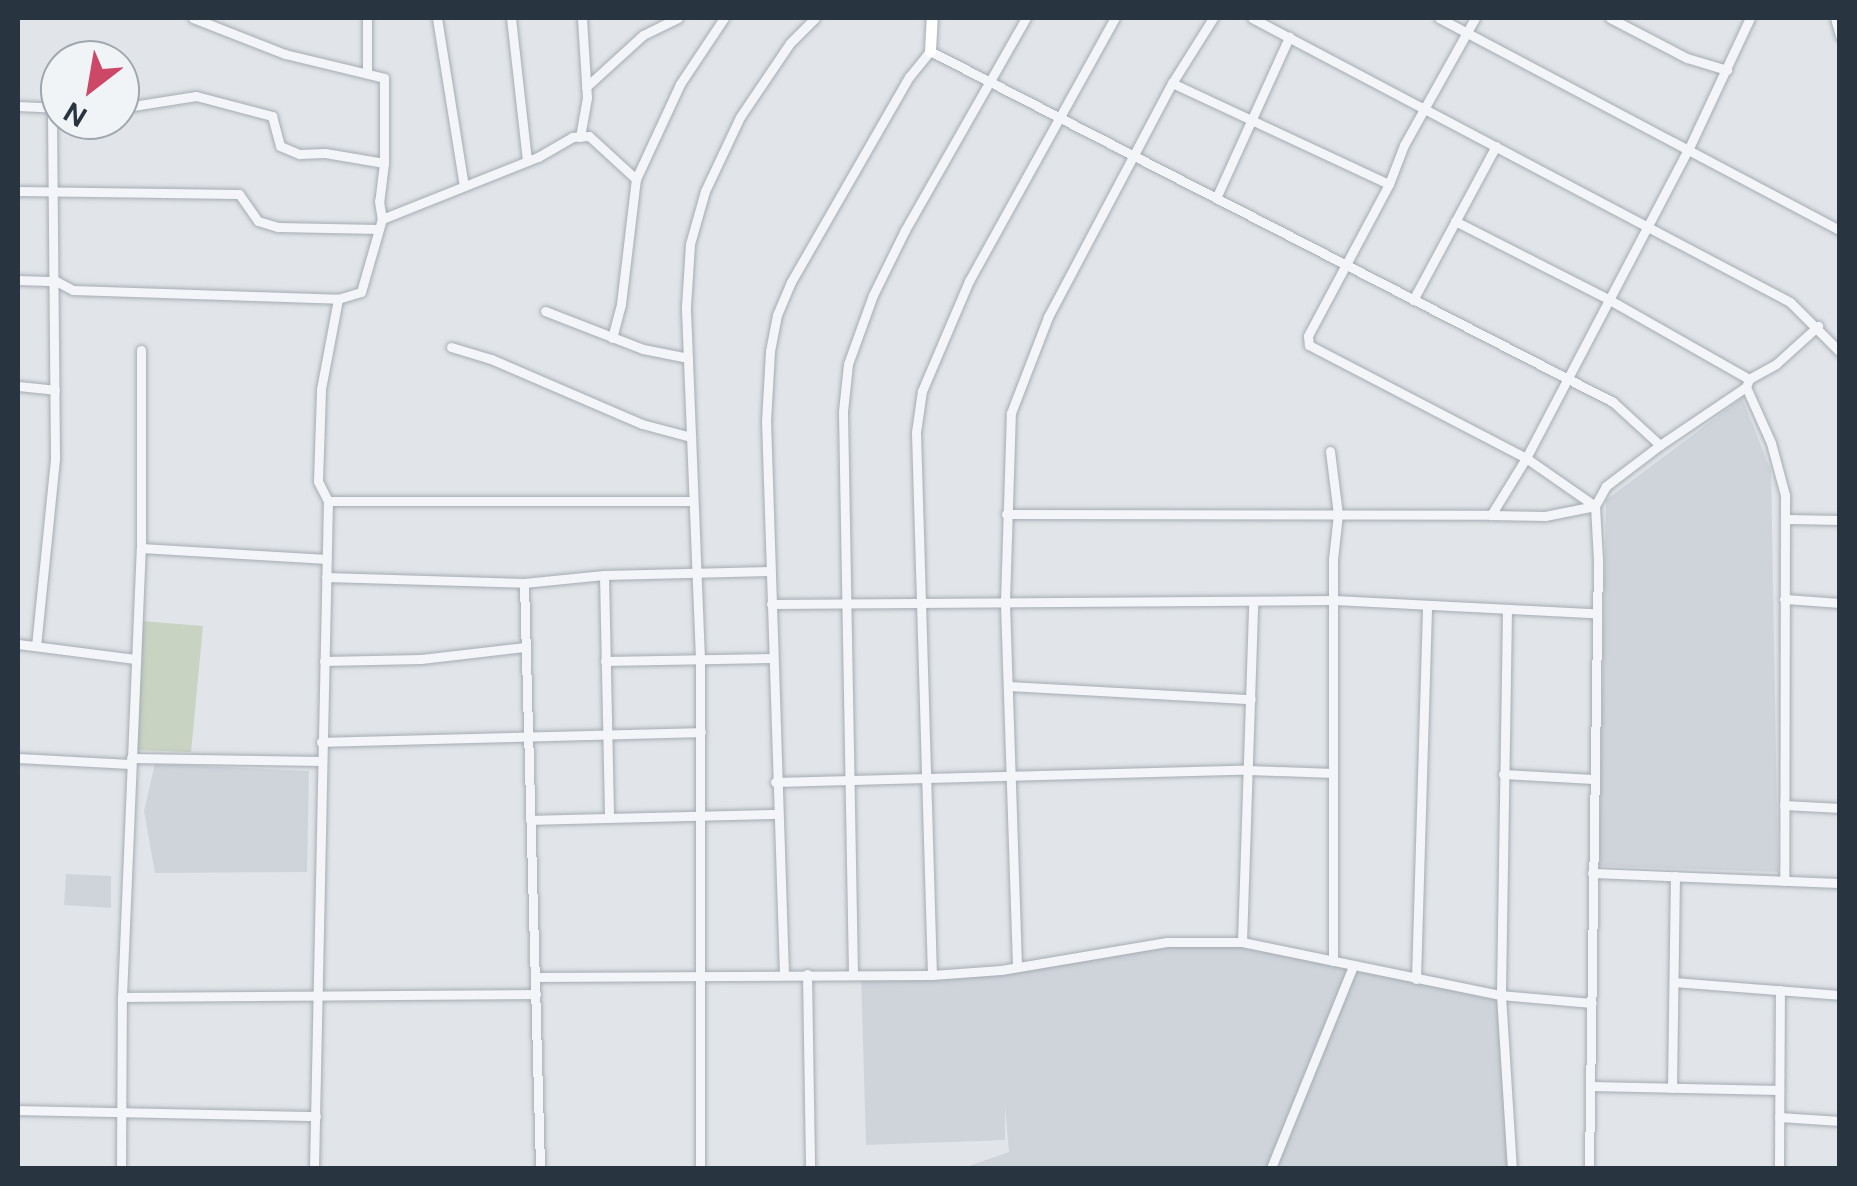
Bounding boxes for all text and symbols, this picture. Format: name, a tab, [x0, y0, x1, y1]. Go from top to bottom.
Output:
north arrow	[40, 40, 140, 140]
text: N	[57, 93, 94, 136]

